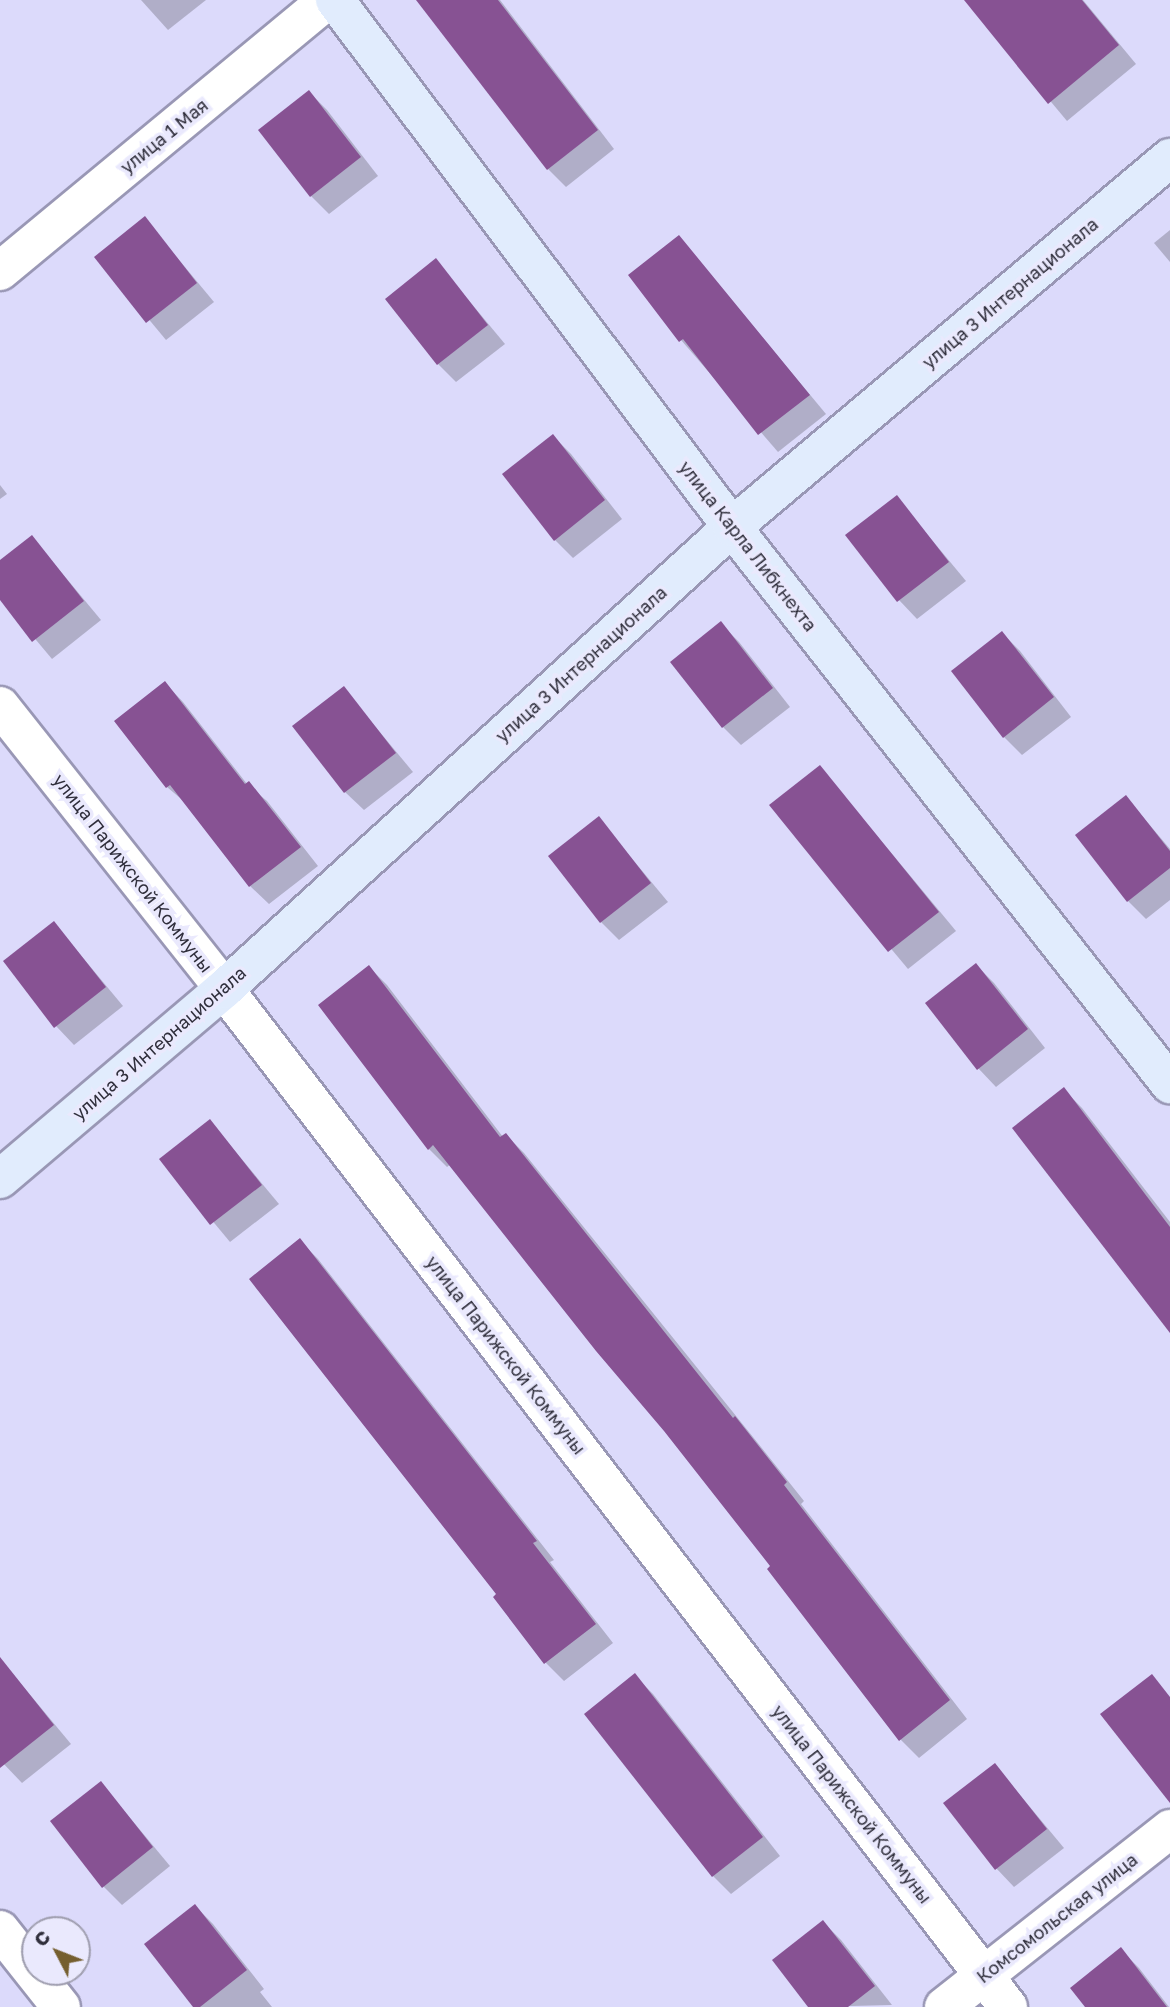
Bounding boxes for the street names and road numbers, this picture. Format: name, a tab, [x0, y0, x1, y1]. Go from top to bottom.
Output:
street label: улица 1 Мая	[116, 94, 212, 178]
street label: улица 3 Интернационала	[918, 213, 1102, 373]
street label: улица Карла Либкнехта	[675, 456, 821, 636]
street label: улица 3 Интернационала	[491, 581, 671, 747]
street label: улица Парижской Коммуны	[49, 769, 217, 977]
street label: улица 3 Интернационала	[68, 962, 250, 1124]
street label: улица Парижской Коммуны	[422, 1251, 590, 1459]
street label: улица Парижской Коммуны	[768, 1700, 936, 1908]
street label: Комсомольская улица	[972, 1849, 1142, 1987]

